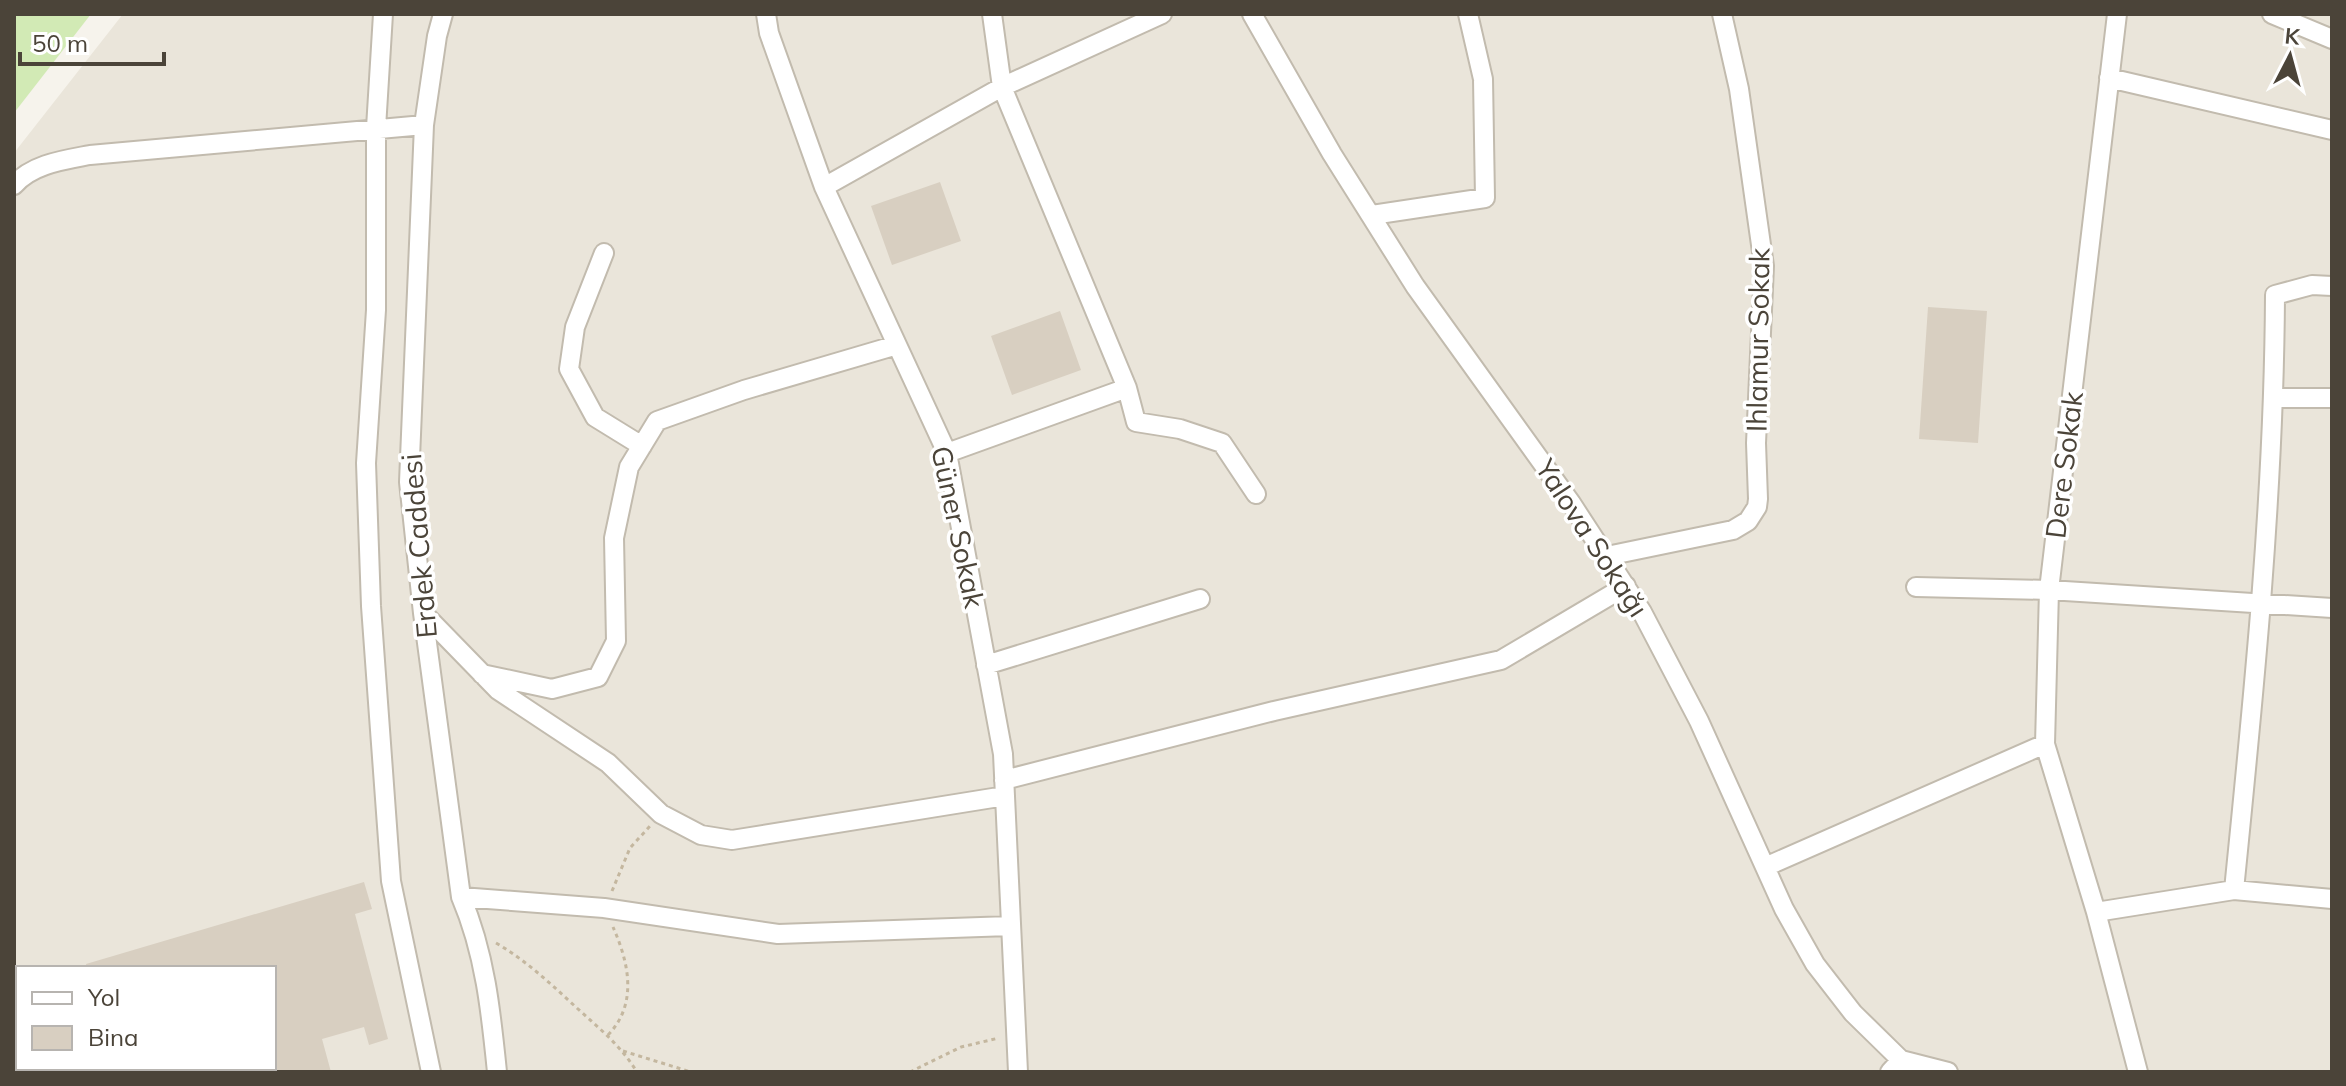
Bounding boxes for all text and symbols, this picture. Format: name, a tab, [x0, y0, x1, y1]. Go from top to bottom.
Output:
scale bar	[20, 16, 164, 66]
north arrow	[2250, 16, 2330, 96]
text: K	[2283, 21, 2302, 51]
text: 50 m	[32, 28, 88, 58]
street label: Ihlamur Sokak	[1738, 247, 1777, 432]
street label: Dere Sokak	[2037, 389, 2090, 540]
street label: Güner Sokak	[924, 443, 993, 612]
street label: Erdek Caddesi	[393, 452, 444, 640]
street label: Yalova Sokağı	[1528, 452, 1656, 623]
legend	[16, 966, 276, 1070]
text: Yol	[87, 982, 120, 1012]
text: Bina	[88, 1022, 139, 1052]

